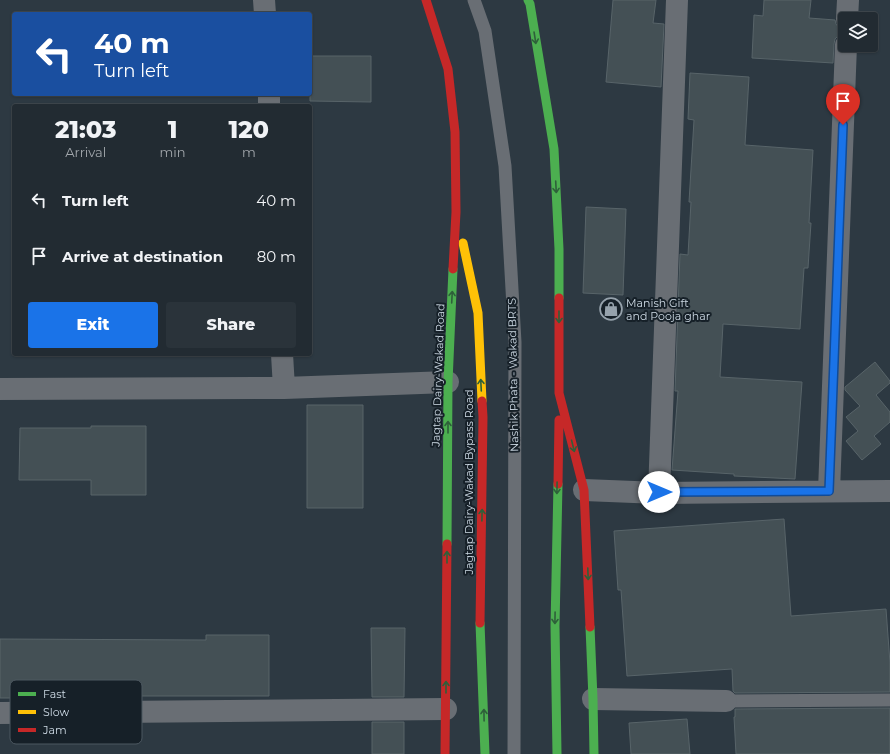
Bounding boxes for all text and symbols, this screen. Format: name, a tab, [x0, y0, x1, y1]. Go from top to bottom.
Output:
map controls	[838, 12, 878, 52]
button: layers	[838, 12, 878, 52]
text: 40 m	[94, 26, 170, 60]
icon: left	[28, 28, 80, 80]
one-way arrow	[531, 31, 539, 44]
text: Turn left	[94, 60, 169, 82]
pin	[826, 84, 860, 125]
icon: arrive	[832, 90, 854, 112]
text: 21:03	[55, 115, 117, 144]
text: 1	[168, 115, 177, 144]
text: 120	[229, 115, 269, 144]
text: Arrival	[65, 144, 106, 160]
text: min	[159, 144, 186, 160]
text: m	[242, 144, 256, 160]
one-way arrow	[552, 180, 560, 193]
icon: left	[28, 189, 50, 211]
text: Turn left	[62, 191, 129, 210]
text: 40 m	[256, 191, 296, 210]
icon: arrive	[28, 245, 50, 267]
text: Arrive at destination	[62, 247, 223, 266]
text: 80 m	[257, 247, 296, 266]
one-way arrow	[449, 291, 456, 304]
shop icon: Manish Gift and Pooja ghar	[598, 296, 624, 322]
place label: Manish Gift and Pooja ghar	[626, 296, 710, 323]
street label: Nashik Phata - Wakad BRTS	[505, 298, 521, 452]
button: Exit	[28, 302, 158, 348]
button: Share	[166, 302, 296, 348]
street label: Jagtap Dairy-Wakad Road	[428, 303, 447, 448]
one-way arrow	[555, 310, 563, 323]
one-way arrow	[478, 379, 485, 392]
street label: Jagtap Dairy-Wakad Bypass Road	[462, 389, 476, 576]
one-way arrow	[444, 421, 452, 434]
one-way arrow	[569, 439, 577, 452]
position arrow	[638, 471, 680, 513]
one-way arrow	[554, 481, 561, 494]
one-way arrow	[478, 509, 486, 522]
one-way arrow	[443, 551, 451, 564]
one-way arrow	[584, 567, 592, 580]
one-way arrow	[551, 611, 559, 624]
legend	[10, 680, 142, 744]
one-way arrow	[442, 681, 450, 694]
text: Fast	[43, 687, 67, 701]
text: Slow	[43, 705, 69, 719]
one-way arrow	[480, 709, 488, 722]
text: Jam	[42, 723, 67, 737]

